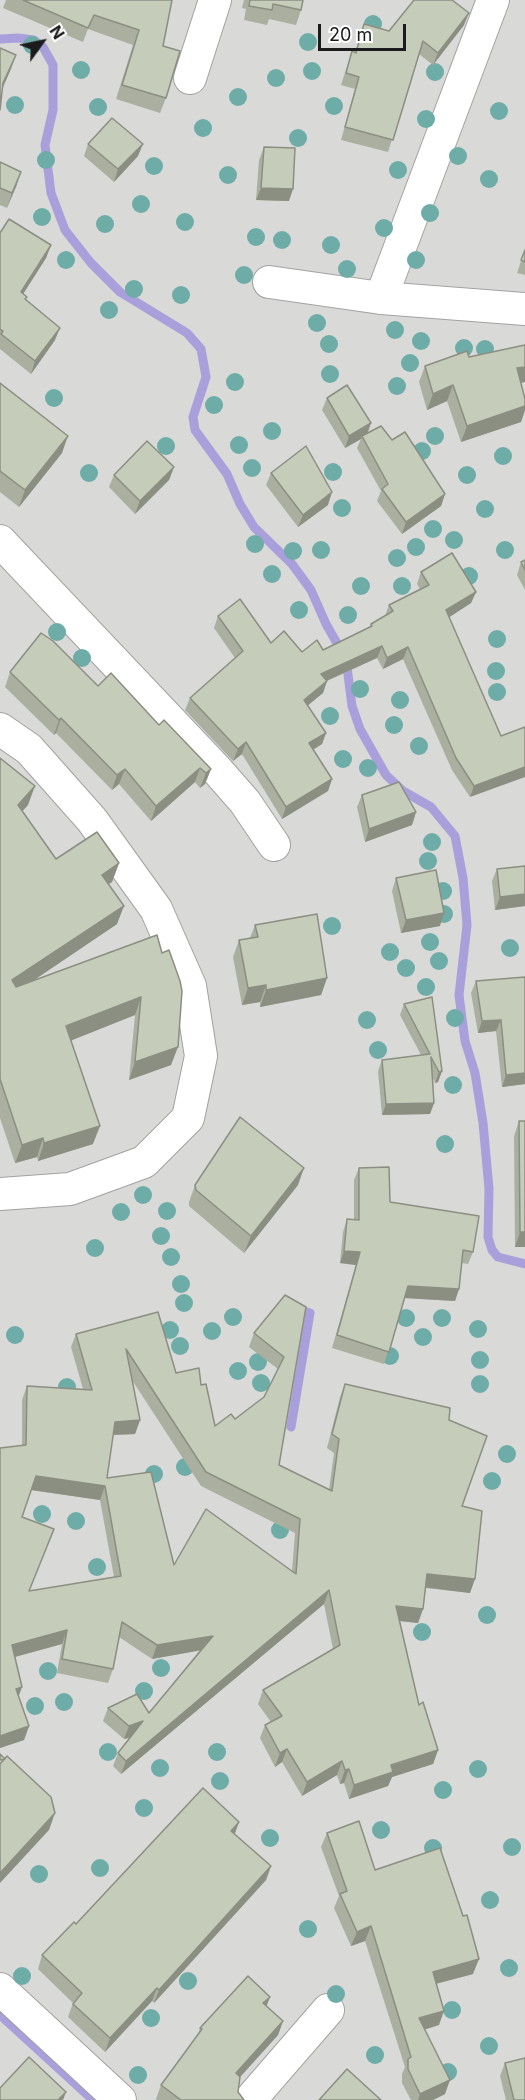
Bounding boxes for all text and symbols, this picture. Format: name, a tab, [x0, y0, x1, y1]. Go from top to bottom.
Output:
north arrow	[12, 12, 72, 72]
scale bar	[321, 12, 410, 50]
text: N	[45, 22, 69, 43]
text: 20 m	[329, 24, 372, 45]

